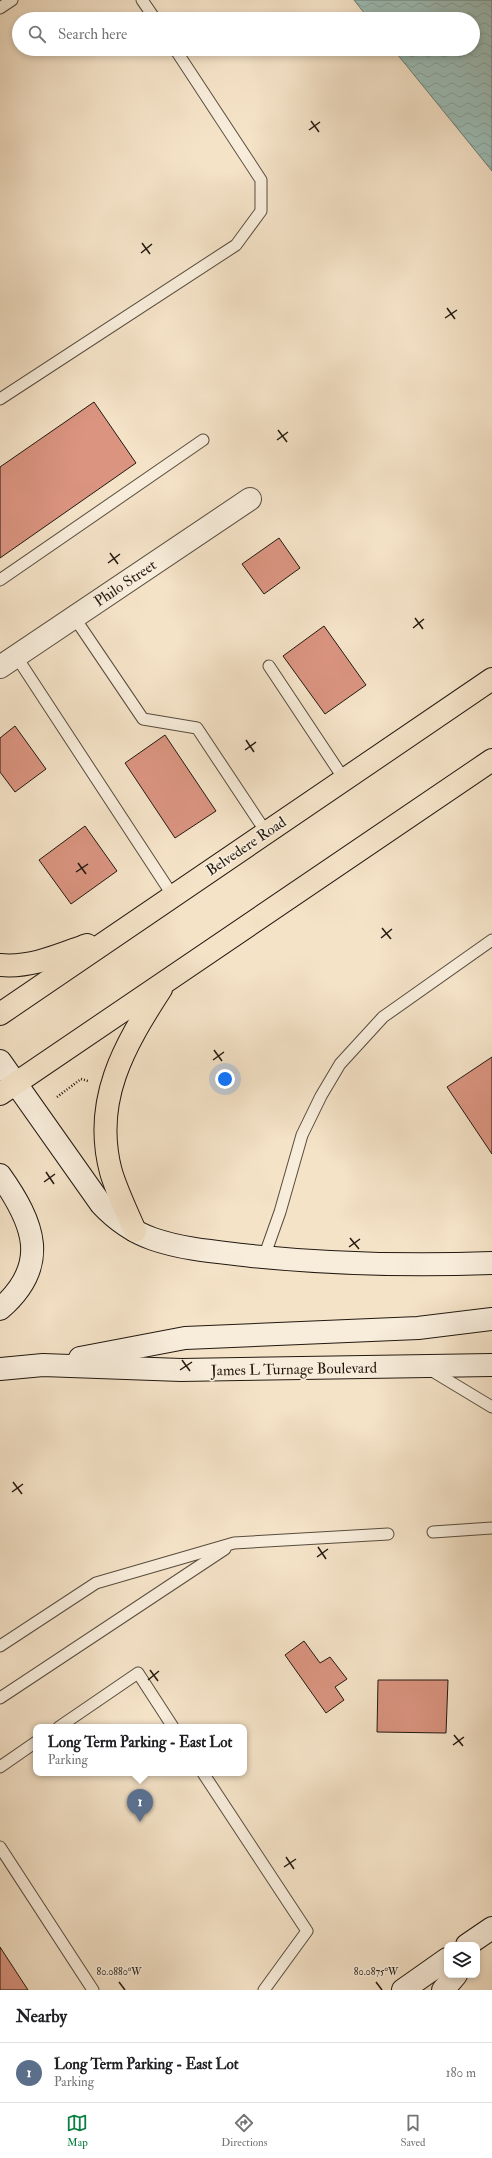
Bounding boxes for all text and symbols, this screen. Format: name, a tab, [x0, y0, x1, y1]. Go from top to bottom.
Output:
search box	[12, 12, 480, 56]
icon: search	[26, 23, 48, 45]
text: Search here	[58, 25, 127, 44]
street label: Philo Street	[91, 556, 160, 611]
street label: Belvedere Road	[203, 812, 290, 880]
your location	[215, 1069, 235, 1089]
street label: James L Turnage Boulevard	[210, 1359, 378, 1381]
popup	[33, 1724, 247, 1776]
text: Long Term Parking - East Lot	[48, 1733, 232, 1752]
text: Parking	[48, 1752, 88, 1768]
pin: 1	[127, 1789, 153, 1822]
map controls	[444, 1942, 480, 1978]
button: layers	[444, 1942, 480, 1978]
text: 80.0880°W	[96, 1966, 142, 1978]
text: 80.0875°W	[354, 1966, 399, 1978]
text: Nearby	[16, 2006, 67, 2027]
text: Long Term Parking - East Lot	[54, 2055, 239, 2074]
text: 1	[27, 2065, 31, 2081]
text: 180 m	[446, 2065, 476, 2081]
text: Parking	[54, 2074, 94, 2090]
tab: Map	[66, 2112, 88, 2149]
tab: Directions	[221, 2112, 268, 2149]
tab: Saved	[400, 2112, 426, 2149]

